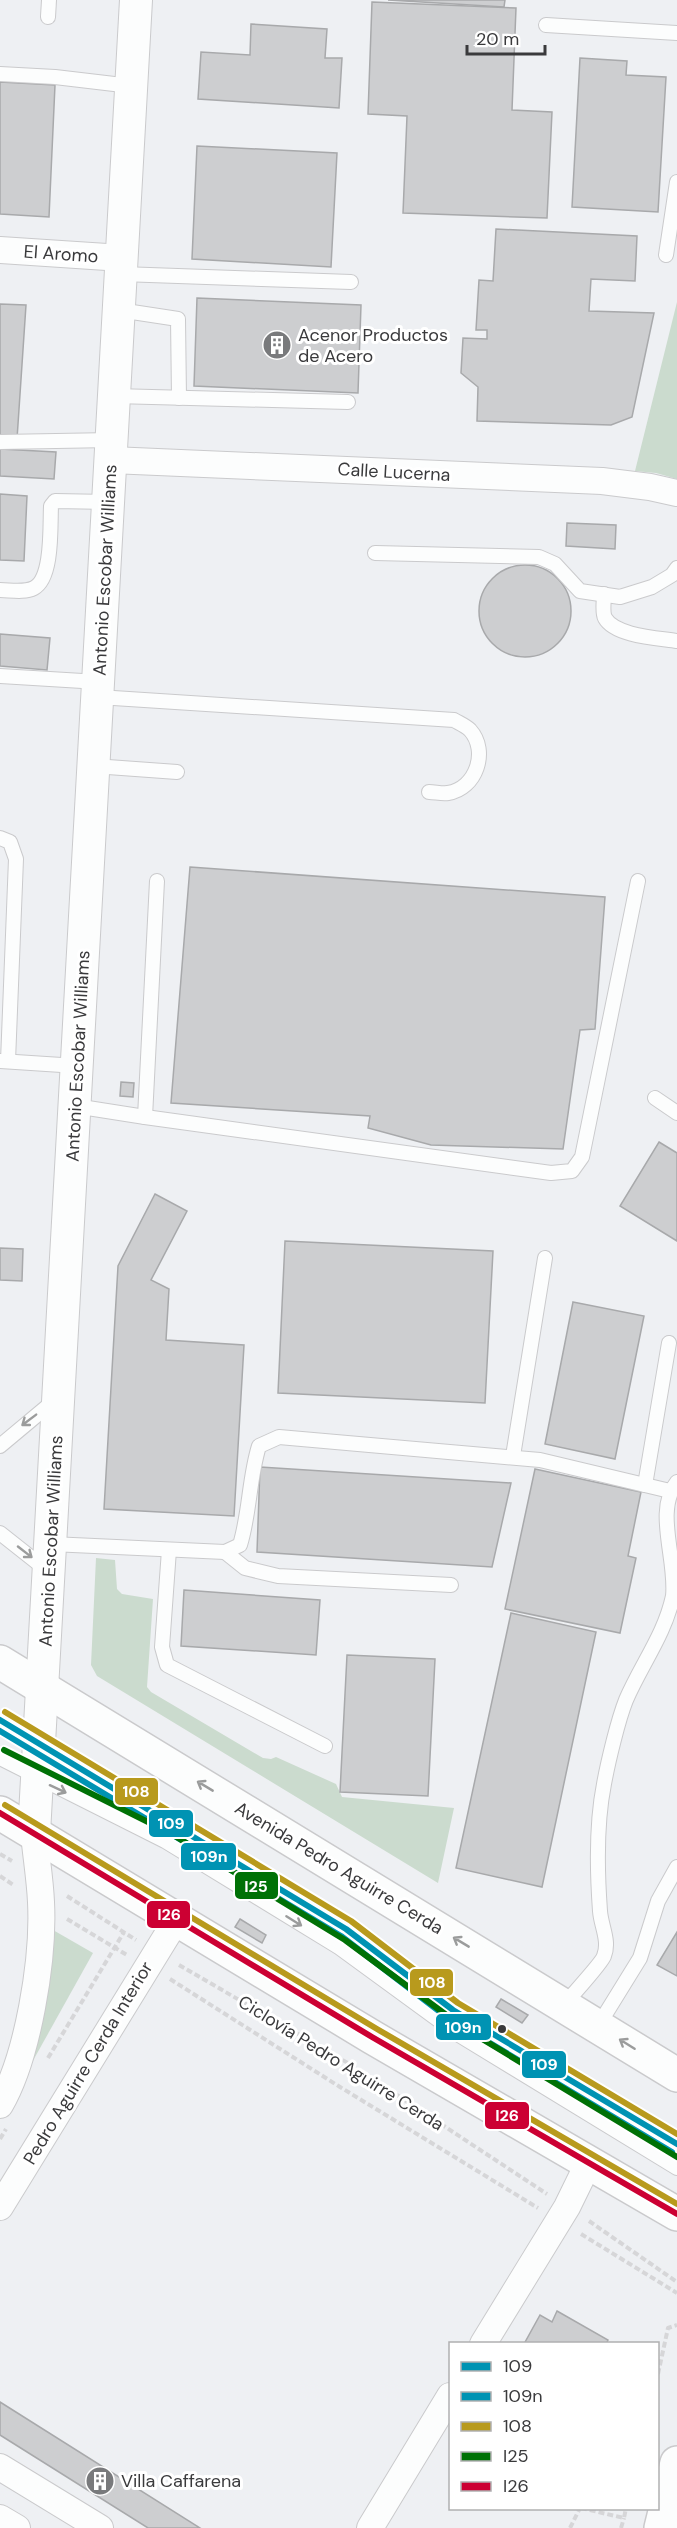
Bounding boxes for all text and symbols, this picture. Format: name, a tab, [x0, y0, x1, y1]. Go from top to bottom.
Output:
scale bar	[467, 18, 545, 56]
text: 20 m	[476, 27, 519, 51]
street label: El Aromo	[23, 239, 99, 269]
place label: Acenor Productos de Acero	[298, 323, 448, 368]
building icon: Acenor Productos de Acero	[261, 329, 293, 361]
street label: Calle Lucerna	[337, 457, 451, 487]
street label: Antonio Escobar Williams	[87, 464, 123, 676]
street label: Antonio Escobar Williams	[60, 950, 96, 1162]
one-way arrow	[21, 1414, 37, 1427]
street label: Antonio Escobar Williams	[33, 1435, 69, 1647]
one-way arrow	[17, 1545, 33, 1558]
line badge: 108	[114, 1777, 159, 1806]
one-way arrow	[197, 1779, 214, 1791]
text: 108	[122, 1781, 150, 1802]
one-way arrow	[49, 1783, 67, 1795]
street label: Avenida Pedro Aguirre Cerda	[230, 1796, 448, 1940]
line badge: 109	[148, 1809, 194, 1838]
text: 109	[157, 1813, 185, 1834]
line badge: 109n	[180, 1842, 237, 1871]
text: 109n	[190, 1846, 228, 1867]
line badge: I25	[234, 1871, 279, 1900]
text: I25	[244, 1876, 268, 1897]
line badge: I26	[146, 1900, 191, 1929]
text: I26	[157, 1904, 181, 1925]
one-way arrow	[285, 1916, 302, 1928]
one-way arrow	[453, 1936, 470, 1948]
street label: Pedro Aguirre Cerda Interior	[18, 1957, 158, 2169]
line badge: 108	[409, 1968, 454, 1997]
text: 108	[418, 1972, 446, 1993]
street label: Ciclovía Pedro Aguirre Cerda	[234, 1990, 448, 2136]
line badge: 109n	[435, 2013, 492, 2041]
text: 109n	[444, 2017, 482, 2038]
unlabelled marker	[496, 2023, 508, 2035]
one-way arrow	[619, 2038, 636, 2050]
line badge: 109	[521, 2050, 567, 2079]
text: 109	[530, 2054, 558, 2075]
line badge: I26	[484, 2101, 530, 2130]
text: I26	[495, 2105, 519, 2126]
legend	[449, 2342, 659, 2510]
text: 109	[503, 2354, 532, 2378]
text: 109n	[503, 2384, 543, 2408]
text: 108	[503, 2414, 532, 2438]
text: I25	[503, 2444, 529, 2468]
building icon: Villa Caffarena	[84, 2465, 116, 2497]
place label: Villa Caffarena	[121, 2469, 241, 2493]
text: I26	[503, 2474, 529, 2498]

